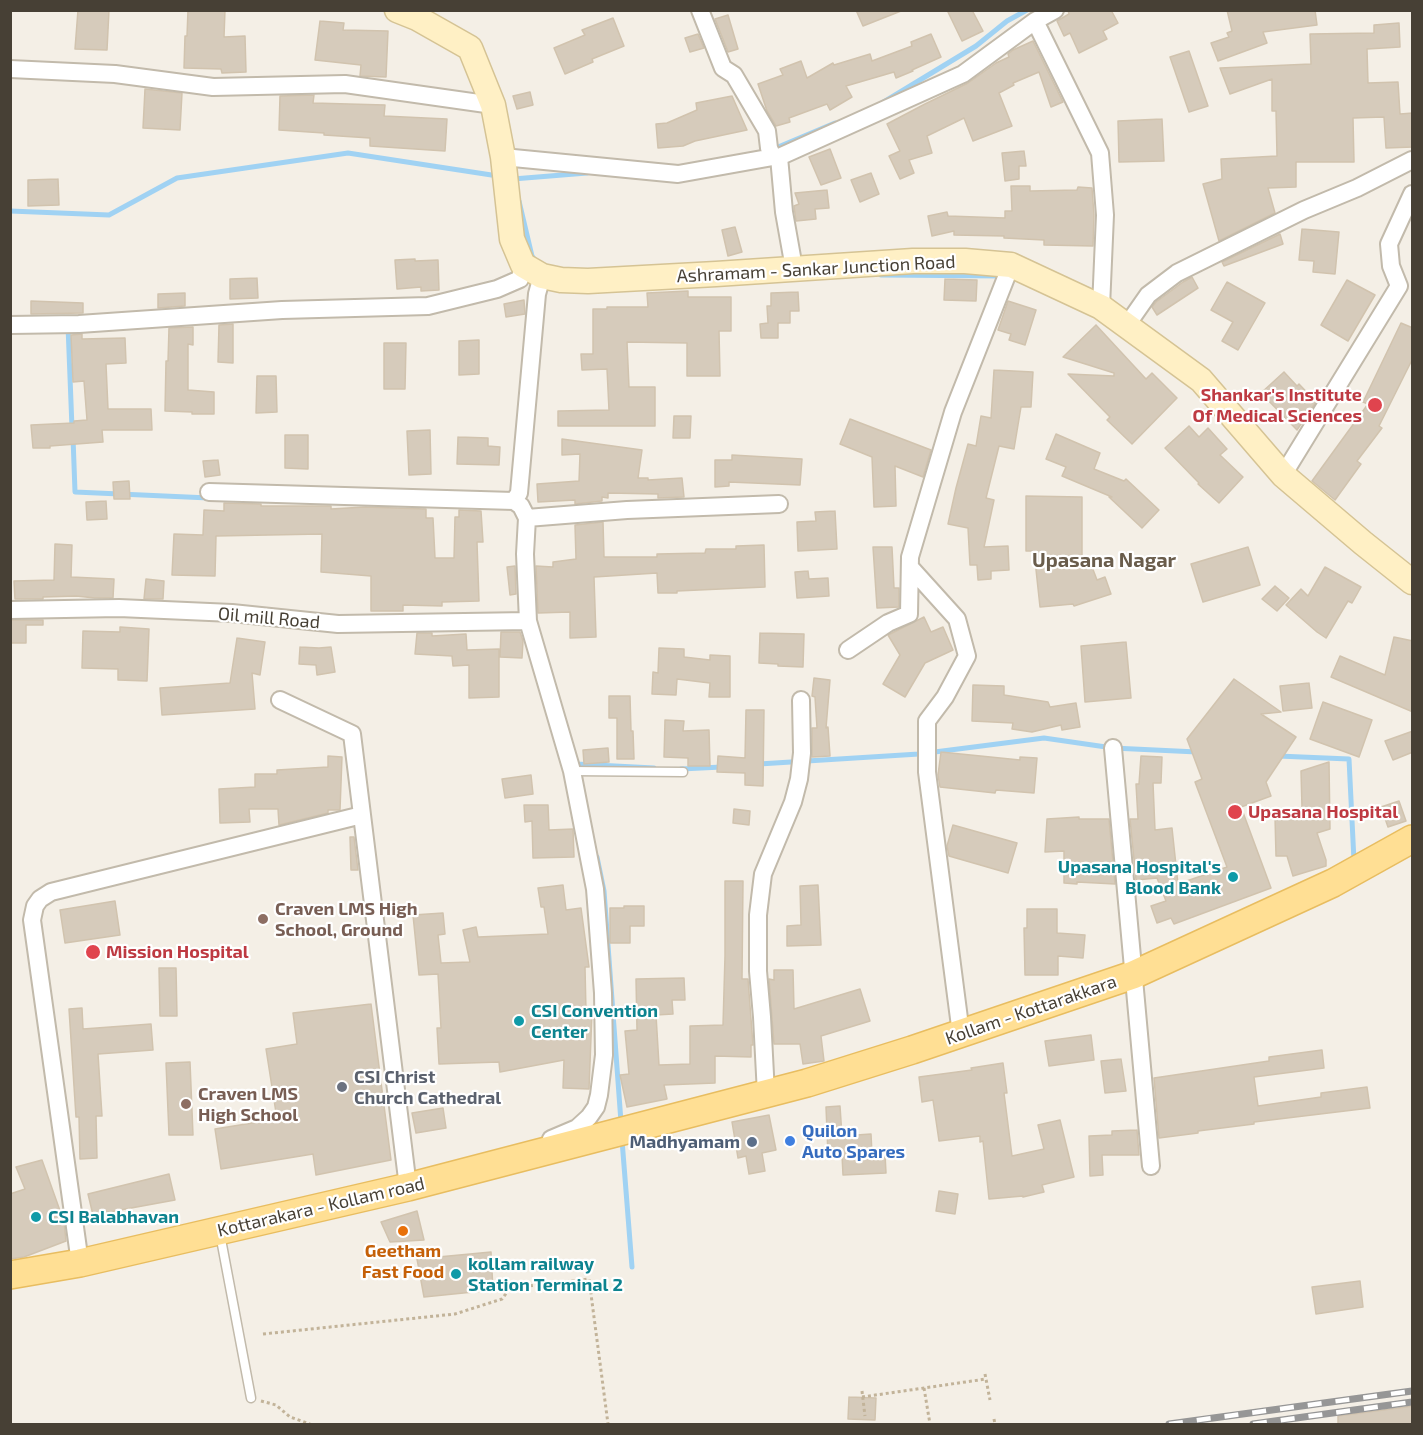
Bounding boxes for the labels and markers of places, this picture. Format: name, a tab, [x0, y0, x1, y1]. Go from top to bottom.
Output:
place label: Shankar's Institute Of Medical Sciences	[1193, 384, 1362, 426]
marker: Shankar's Institute Of Medical Sciences	[1366, 396, 1384, 414]
place label: Upasana Hospital	[1248, 801, 1398, 823]
marker: Upasana Hospital	[1226, 803, 1244, 821]
place label: Upasana Hospital's Blood Bank	[1058, 856, 1221, 898]
marker: Upasana Hospital's Blood Bank	[1226, 870, 1240, 884]
place label: Craven LMS High School, Ground	[275, 898, 418, 940]
marker: Craven LMS High School, Ground	[256, 912, 270, 926]
place label: Mission Hospital	[106, 941, 249, 963]
marker: Mission Hospital	[84, 943, 102, 961]
place label: CSI Convention Center	[531, 1000, 658, 1042]
marker: CSI Convention Center	[512, 1014, 526, 1028]
place label: CSI Christ Church Cathedral	[354, 1066, 501, 1108]
marker: CSI Christ Church Cathedral	[335, 1080, 349, 1094]
place label: Craven LMS High School	[198, 1083, 298, 1126]
marker: Craven LMS High School	[179, 1097, 193, 1111]
place label: Quilon Auto Spares	[802, 1120, 905, 1162]
place label: Madhyamam	[629, 1131, 740, 1153]
marker: Quilon Auto Spares	[783, 1134, 797, 1148]
marker: Madhyamam	[745, 1135, 759, 1149]
place label: CSI Balabhavan	[48, 1206, 179, 1228]
marker: CSI Balabhavan	[29, 1210, 43, 1224]
marker: Geetham Fast Food	[396, 1224, 410, 1238]
place label: Geetham Fast Food	[362, 1240, 444, 1282]
place label: kollam railway Station Terminal 2	[468, 1253, 623, 1296]
marker: kollam railway Station Terminal 2	[449, 1267, 463, 1281]

